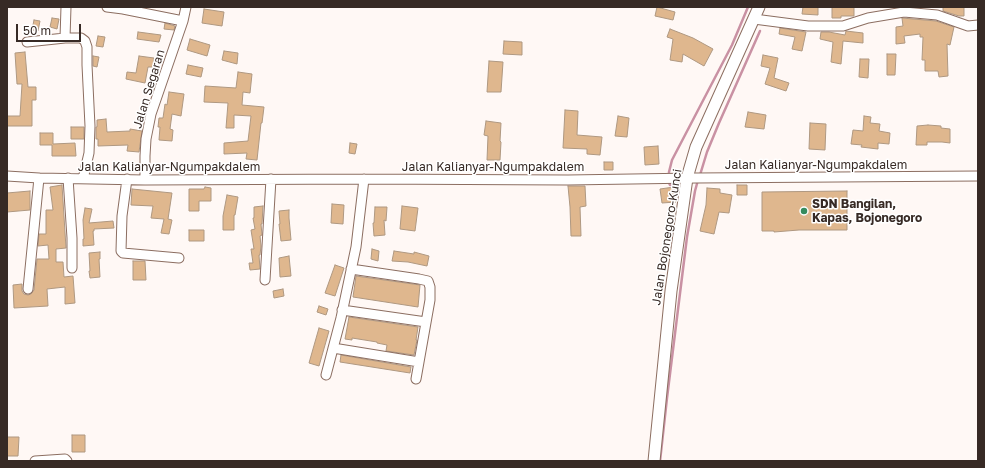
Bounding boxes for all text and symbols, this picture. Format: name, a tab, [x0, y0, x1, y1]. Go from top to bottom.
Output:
scale bar	[18, 16, 83, 42]
text: 50 m	[23, 23, 51, 38]
street label: Jalan Segaran	[130, 48, 168, 130]
street label: Jalan Kalianyar-Ngumpakdalem	[725, 158, 907, 172]
street label: Jalan Kalianyar-Ngumpakdalem	[78, 160, 260, 174]
street label: Jalan Kalianyar-Ngumpakdalem	[402, 160, 584, 174]
street label: Jalan Bojonegoro-Kunci	[649, 168, 685, 306]
place label: SDN Bangilan, Kapas, Bojonegoro	[812, 197, 922, 225]
marker: SDN Bangilan, Kapas, Bojonegoro	[799, 206, 809, 216]

